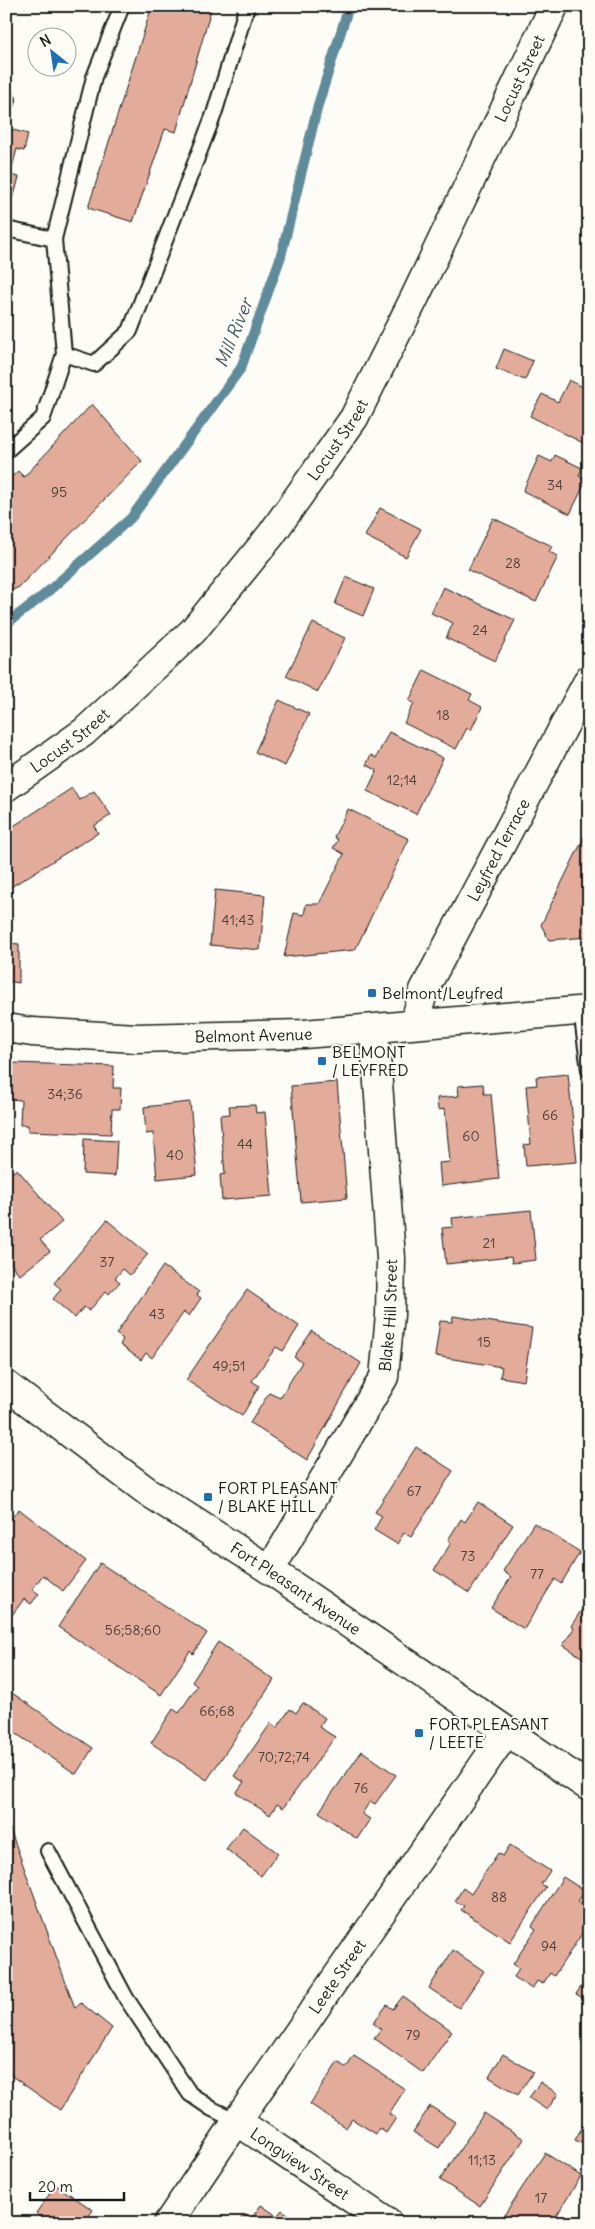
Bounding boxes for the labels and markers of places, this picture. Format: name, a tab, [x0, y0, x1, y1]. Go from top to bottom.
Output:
place label: Belmont/Leyfred	[382, 983, 503, 1003]
marker: Belmont/Leyfred	[366, 987, 378, 999]
place label: BELMONT / LEYFRED	[332, 1042, 409, 1080]
marker: BELMONT / LEYFRED	[316, 1055, 328, 1067]
place label: FORT PLEASANT / BLAKE HILL	[218, 1478, 338, 1516]
marker: FORT PLEASANT / BLAKE HILL	[202, 1491, 214, 1503]
place label: FORT PLEASANT / LEETE	[429, 1714, 549, 1752]
marker: FORT PLEASANT / LEETE	[413, 1727, 425, 1739]

